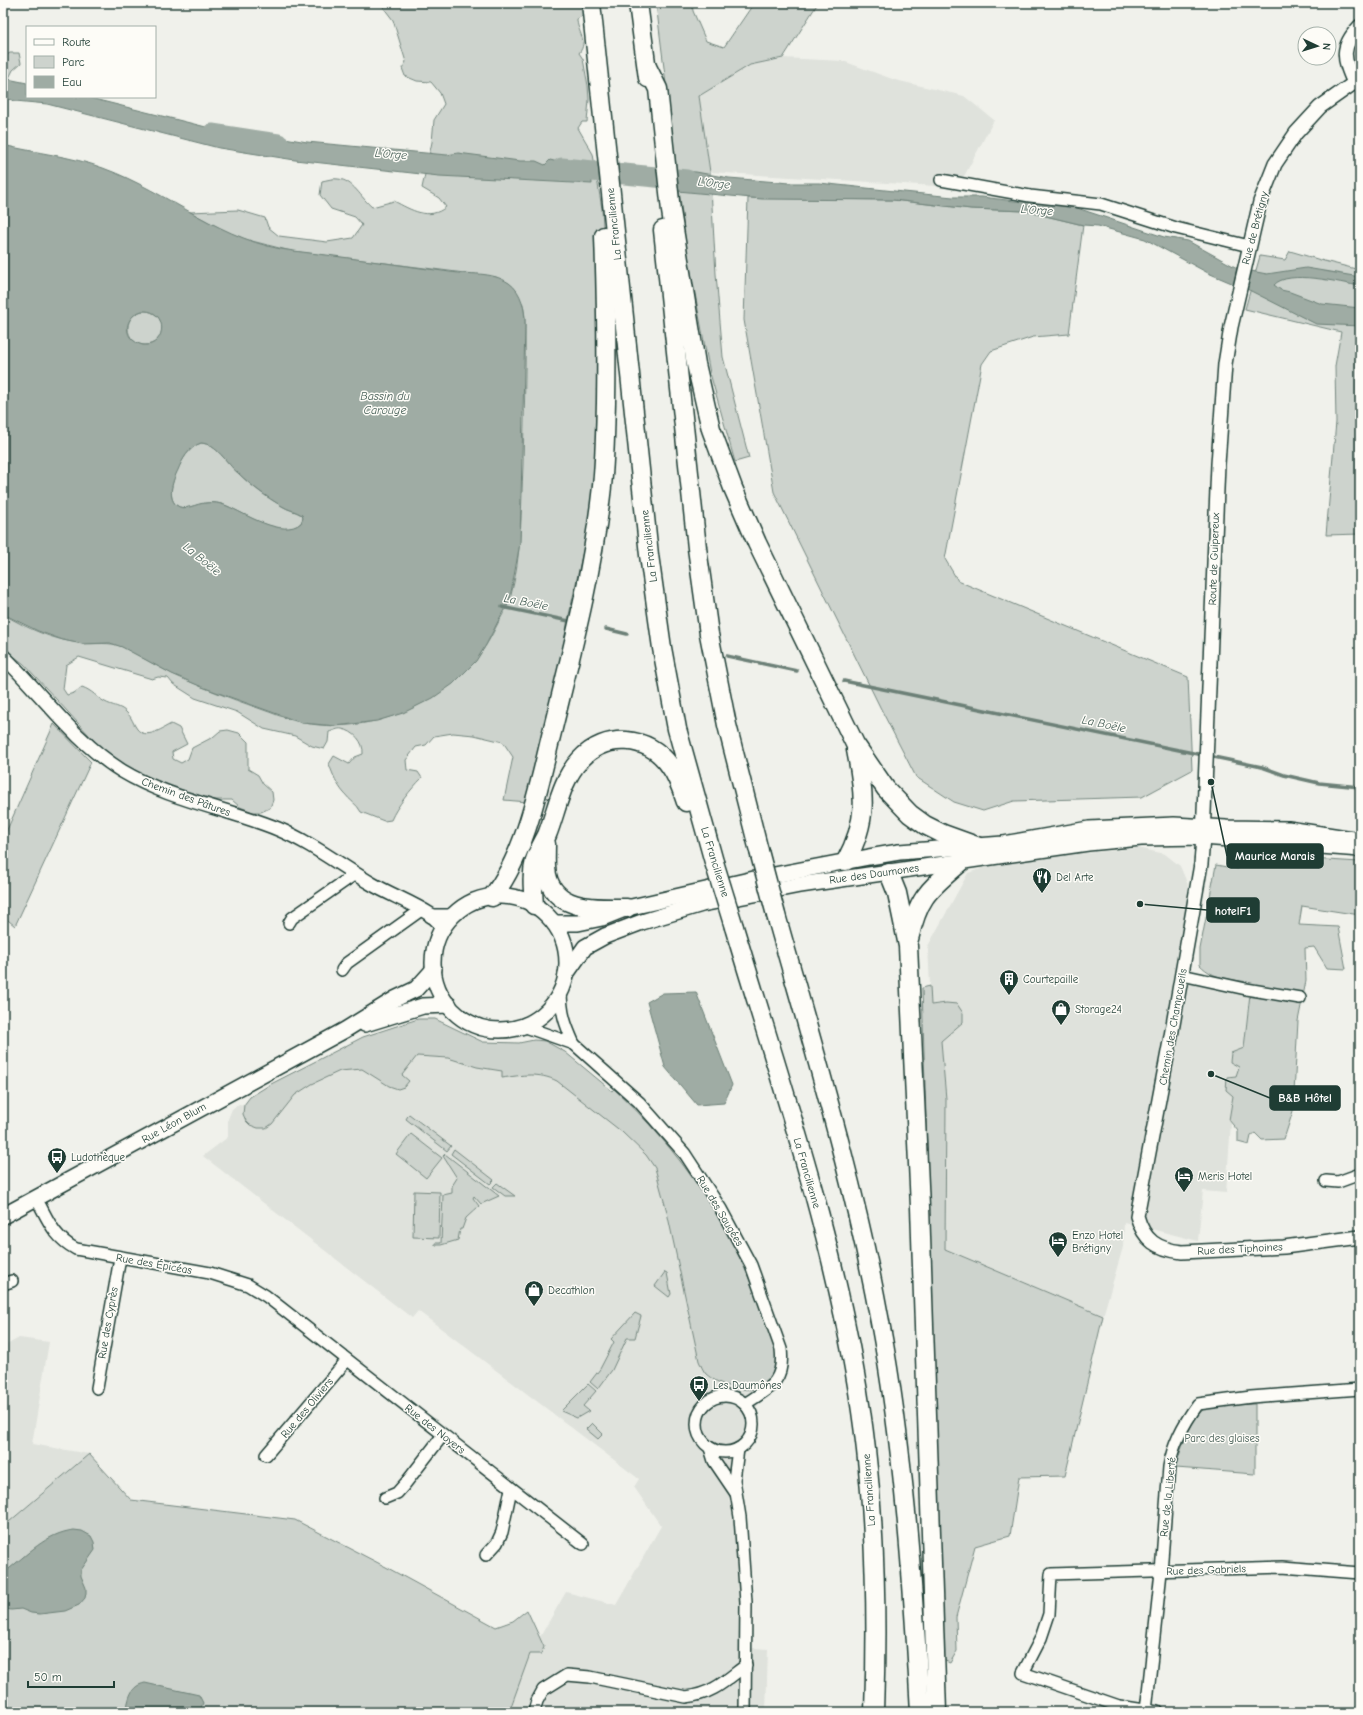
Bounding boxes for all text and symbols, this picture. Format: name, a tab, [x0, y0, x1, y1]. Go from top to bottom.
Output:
legend	[26, 26, 156, 98]
north arrow	[1297, 26, 1337, 66]
text: Route	[62, 35, 91, 49]
text: N	[1320, 43, 1333, 51]
text: Parc	[62, 55, 85, 69]
text: Eau	[62, 75, 82, 89]
water label: L'Orge	[374, 146, 408, 162]
water label: L'Orge	[697, 174, 731, 192]
street label: La Francilienne	[604, 187, 624, 261]
street label: Rue de Brétigny	[1239, 190, 1271, 266]
water label: L'Orge	[1020, 202, 1054, 218]
water label: Bassin du Carouge	[360, 389, 410, 417]
street label: La Francilienne	[638, 509, 660, 583]
street label: Route de Guipereux	[1206, 512, 1222, 606]
water label: La Boële	[180, 540, 224, 578]
water label: La Boële	[503, 591, 549, 613]
water label: La Boële	[1081, 713, 1127, 735]
street label: Chemin des Pâtures	[140, 775, 233, 819]
street label: La Francilienne	[698, 825, 732, 899]
callout: Maurice Marais	[1227, 844, 1323, 868]
text: Maurice Marais	[1235, 849, 1315, 863]
street label: Rue des Daumones	[828, 861, 920, 887]
restaurant icon: Del Arte	[1031, 866, 1053, 894]
place label: Del Arte	[1056, 871, 1094, 884]
callout: hotelF1	[1207, 898, 1259, 922]
text: hotelF1	[1215, 904, 1252, 918]
street label: Chemin des Champcueils	[1156, 967, 1190, 1086]
building icon: Courtepaille	[998, 968, 1020, 996]
place label: Courtepaille	[1023, 973, 1079, 986]
shop icon: Storage24	[1050, 998, 1072, 1026]
place label: Storage24	[1075, 1003, 1122, 1016]
callout: B&B Hôtel	[1270, 1086, 1340, 1110]
text: B&B Hôtel	[1278, 1091, 1332, 1105]
street label: Rue Léon Blum	[139, 1100, 209, 1146]
street label: La Francilienne	[791, 1136, 823, 1210]
bus stop icon: Ludothèque	[46, 1146, 68, 1174]
place label: Ludothèque	[71, 1151, 125, 1164]
hotel icon: Meris Hotel	[1173, 1165, 1195, 1193]
place label: Meris Hotel	[1198, 1170, 1252, 1183]
street label: Rue des Saugées	[694, 1173, 746, 1249]
place label: Enzo Hotel Brétigny	[1072, 1229, 1123, 1255]
hotel icon: Enzo Hotel Brétigny	[1047, 1230, 1069, 1258]
street label: Rue des Tiphoines	[1197, 1240, 1283, 1258]
street label: Rue des Épicéas	[115, 1250, 194, 1277]
shop icon: Decathlon	[523, 1279, 545, 1307]
place label: Decathlon	[548, 1284, 595, 1297]
street label: Rue des Cyprès	[95, 1286, 121, 1360]
bus stop icon: Les Daumônes	[688, 1374, 710, 1402]
street label: Rue des Oliviers	[278, 1375, 336, 1441]
place label: Les Daumônes	[713, 1379, 782, 1392]
street label: Rue des Noyers	[402, 1401, 468, 1457]
park label: Parc des glaises	[1184, 1432, 1260, 1445]
street label: La Francilienne	[860, 1453, 878, 1527]
street label: Rue de la Liberté	[1157, 1456, 1179, 1538]
street label: Rue des Gabriels	[1166, 1562, 1247, 1578]
scale bar	[28, 1663, 114, 1689]
text: 50 m	[34, 1670, 62, 1684]

